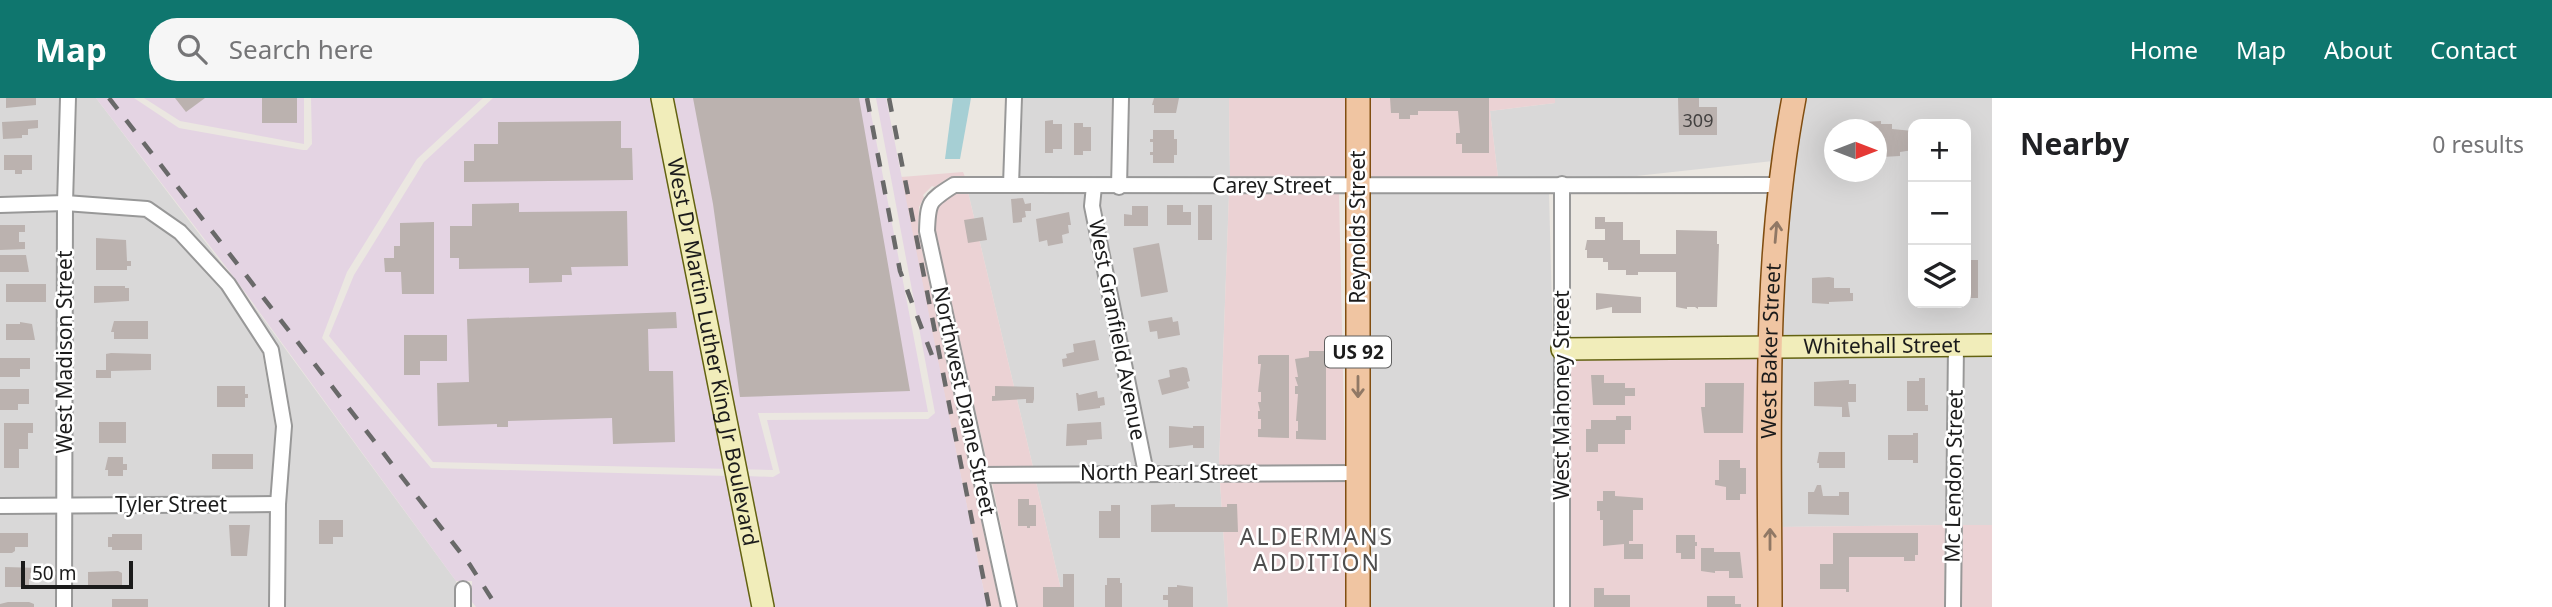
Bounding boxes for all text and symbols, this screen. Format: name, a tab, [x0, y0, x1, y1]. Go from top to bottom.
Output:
search box	[149, 18, 639, 81]
text: Map	[35, 27, 107, 72]
icon: search	[173, 30, 211, 68]
text: Search here	[229, 31, 373, 67]
text: Home	[2130, 33, 2198, 66]
text: Map	[2236, 33, 2286, 66]
text: About	[2324, 33, 2392, 66]
text: Contact	[2430, 33, 2517, 66]
house number: 309	[1683, 108, 1713, 132]
north arrow	[1824, 119, 1887, 182]
map controls	[1908, 119, 1971, 308]
button: +	[1908, 119, 1971, 182]
text: Nearby	[2020, 123, 2129, 164]
text: 0 results	[2432, 128, 2524, 160]
street label: Reynolds Street	[1343, 150, 1371, 304]
street label: West Dr Martin Luther King Jr Boulevard	[661, 156, 766, 548]
street label: Carey Street	[1212, 171, 1332, 199]
button: −	[1908, 182, 1971, 245]
street label: West Granfield Avenue	[1083, 217, 1153, 443]
one-way arrow	[1770, 221, 1783, 243]
button: layers	[1908, 245, 1971, 308]
street label: West Madison Street	[50, 250, 78, 454]
street label: West Baker Street	[1754, 262, 1787, 439]
street label: Northwest Drane Street	[927, 284, 1003, 518]
street label: West Mahoney Street	[1547, 290, 1575, 500]
street label: Whitehall Street	[1803, 330, 1961, 360]
road number: US 92	[1325, 336, 1391, 368]
one-way arrow	[1351, 375, 1365, 398]
street label: Mc Lendon Street	[1937, 389, 1969, 563]
street label: North Pearl Street	[1080, 458, 1258, 486]
street label: Tyler Street	[115, 490, 227, 518]
district label: ALDERMANS ADDITION	[1240, 520, 1394, 578]
one-way arrow	[1763, 528, 1777, 551]
scale bar	[21, 558, 133, 590]
text: 50 m	[32, 560, 76, 586]

